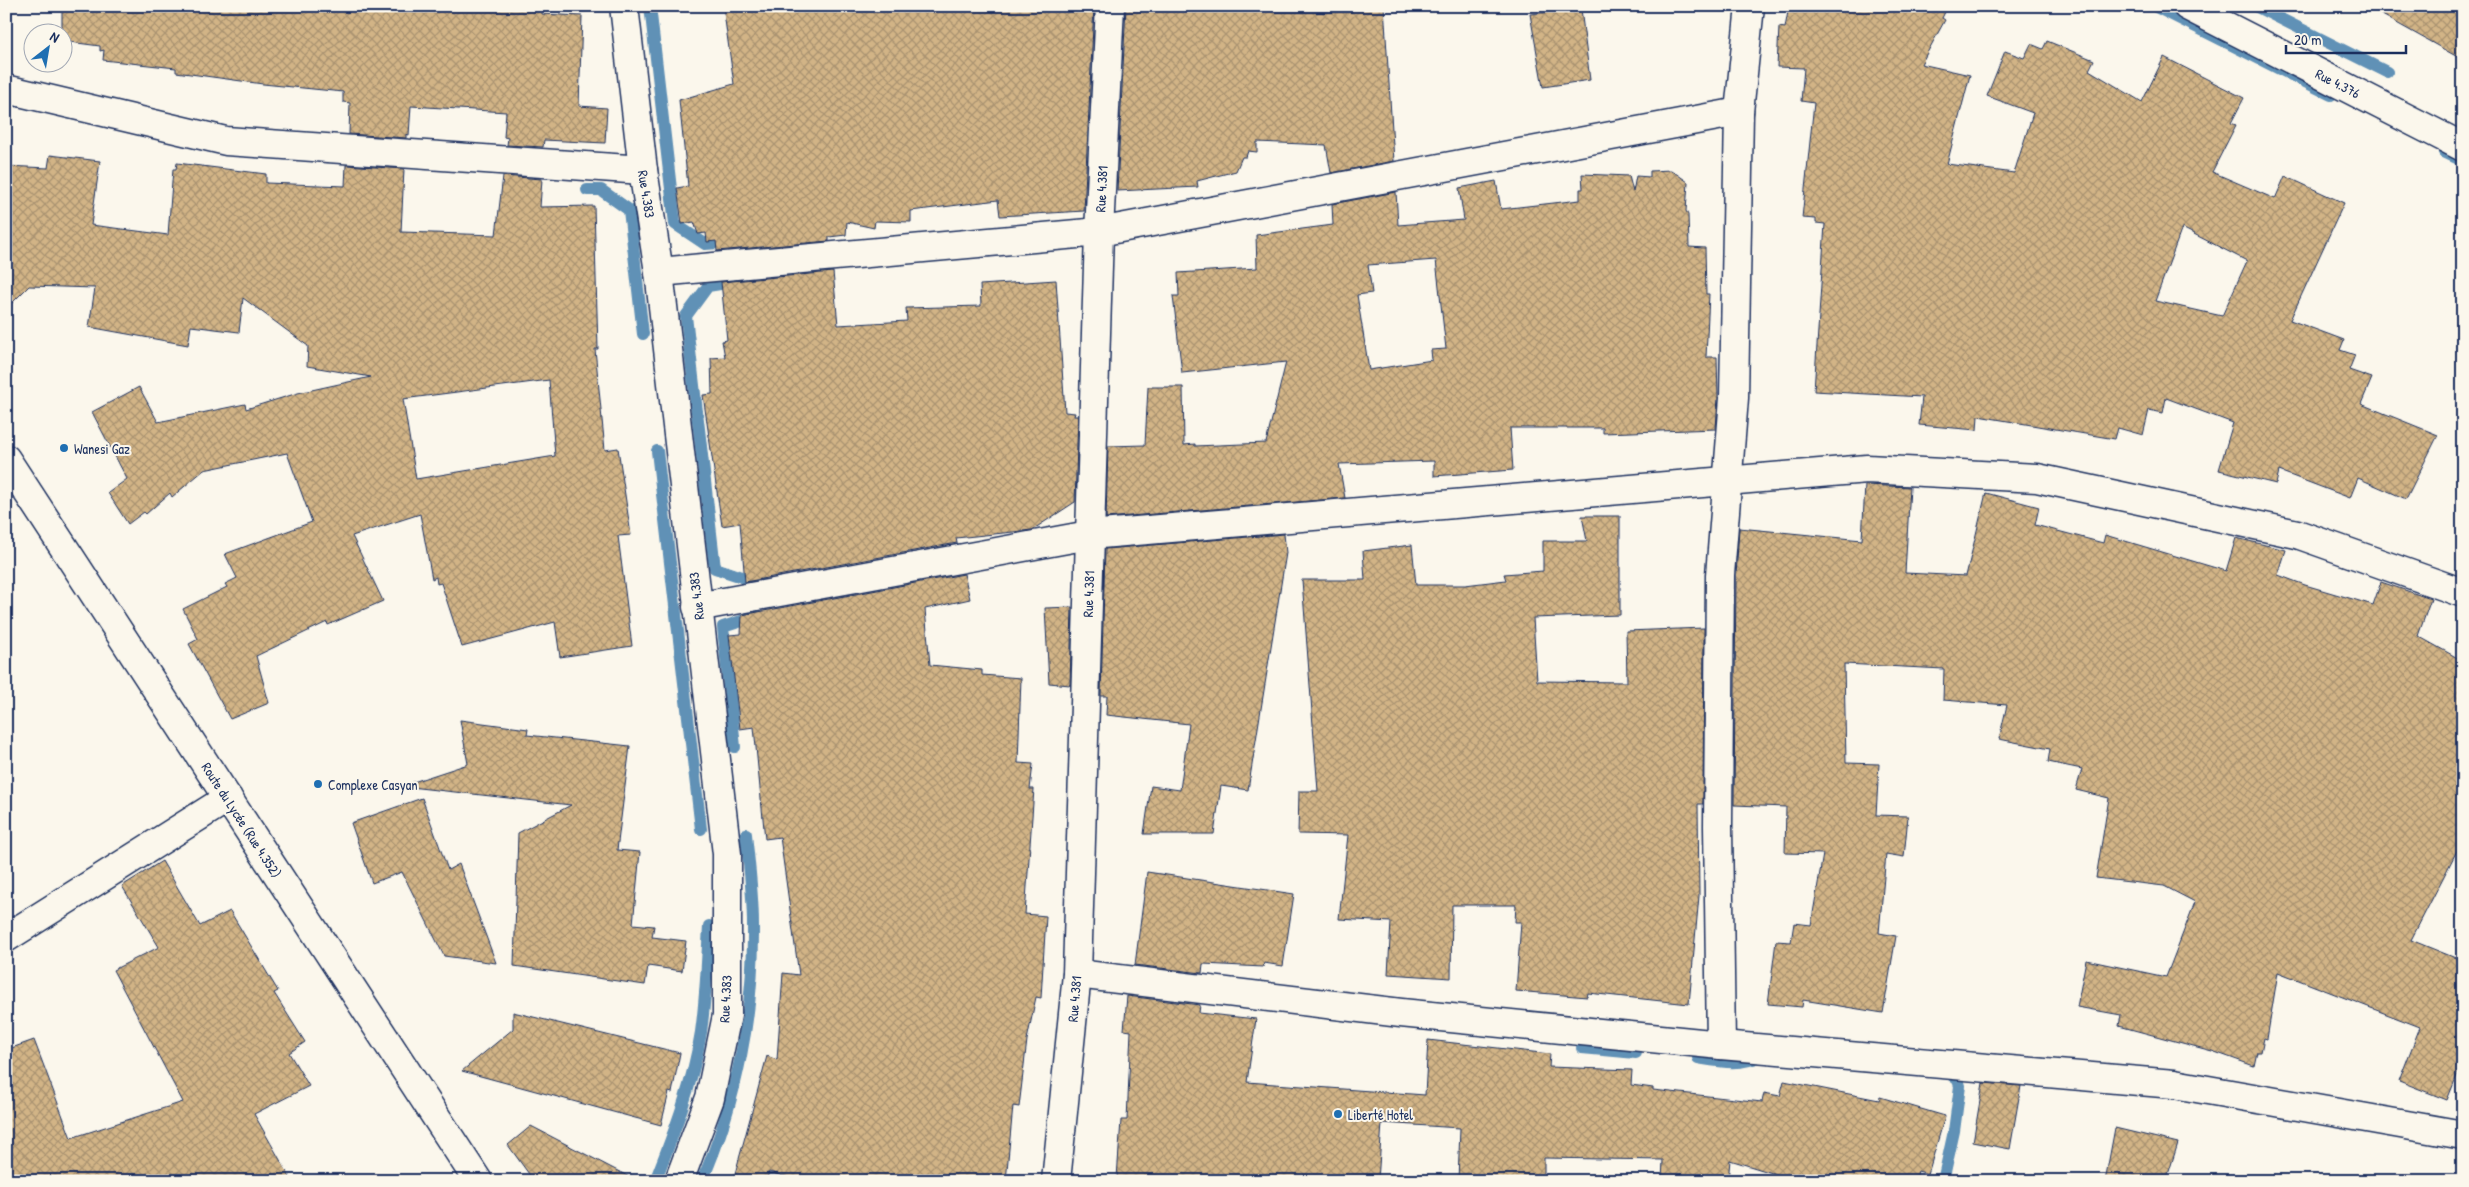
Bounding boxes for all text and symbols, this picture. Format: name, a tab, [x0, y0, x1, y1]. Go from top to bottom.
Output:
north arrow	[22, 22, 72, 72]
scale bar	[2286, 22, 2406, 54]
text: N	[47, 26, 64, 47]
text: 20 m	[2294, 29, 2321, 50]
street label: Rue 4.376	[2312, 64, 2364, 102]
street label: Rue 4.381	[1090, 165, 1112, 213]
street label: Rue 4.383	[634, 169, 660, 219]
place label: Wanesi Gaz	[74, 439, 130, 458]
marker: Wanesi Gaz	[58, 442, 70, 454]
street label: Rue 4.381	[1078, 570, 1098, 618]
street label: Rue 4.383	[684, 571, 708, 621]
street label: Route du Lycée (Rue 4.352)	[197, 759, 286, 882]
place label: Complexe Casyan	[328, 775, 417, 795]
marker: Complexe Casyan	[312, 778, 324, 790]
street label: Rue 4.383	[714, 975, 736, 1023]
street label: Rue 4.381	[1063, 975, 1085, 1023]
place label: Liberté Hotel	[1348, 1105, 1413, 1124]
marker: Liberté Hotel	[1332, 1108, 1344, 1120]

